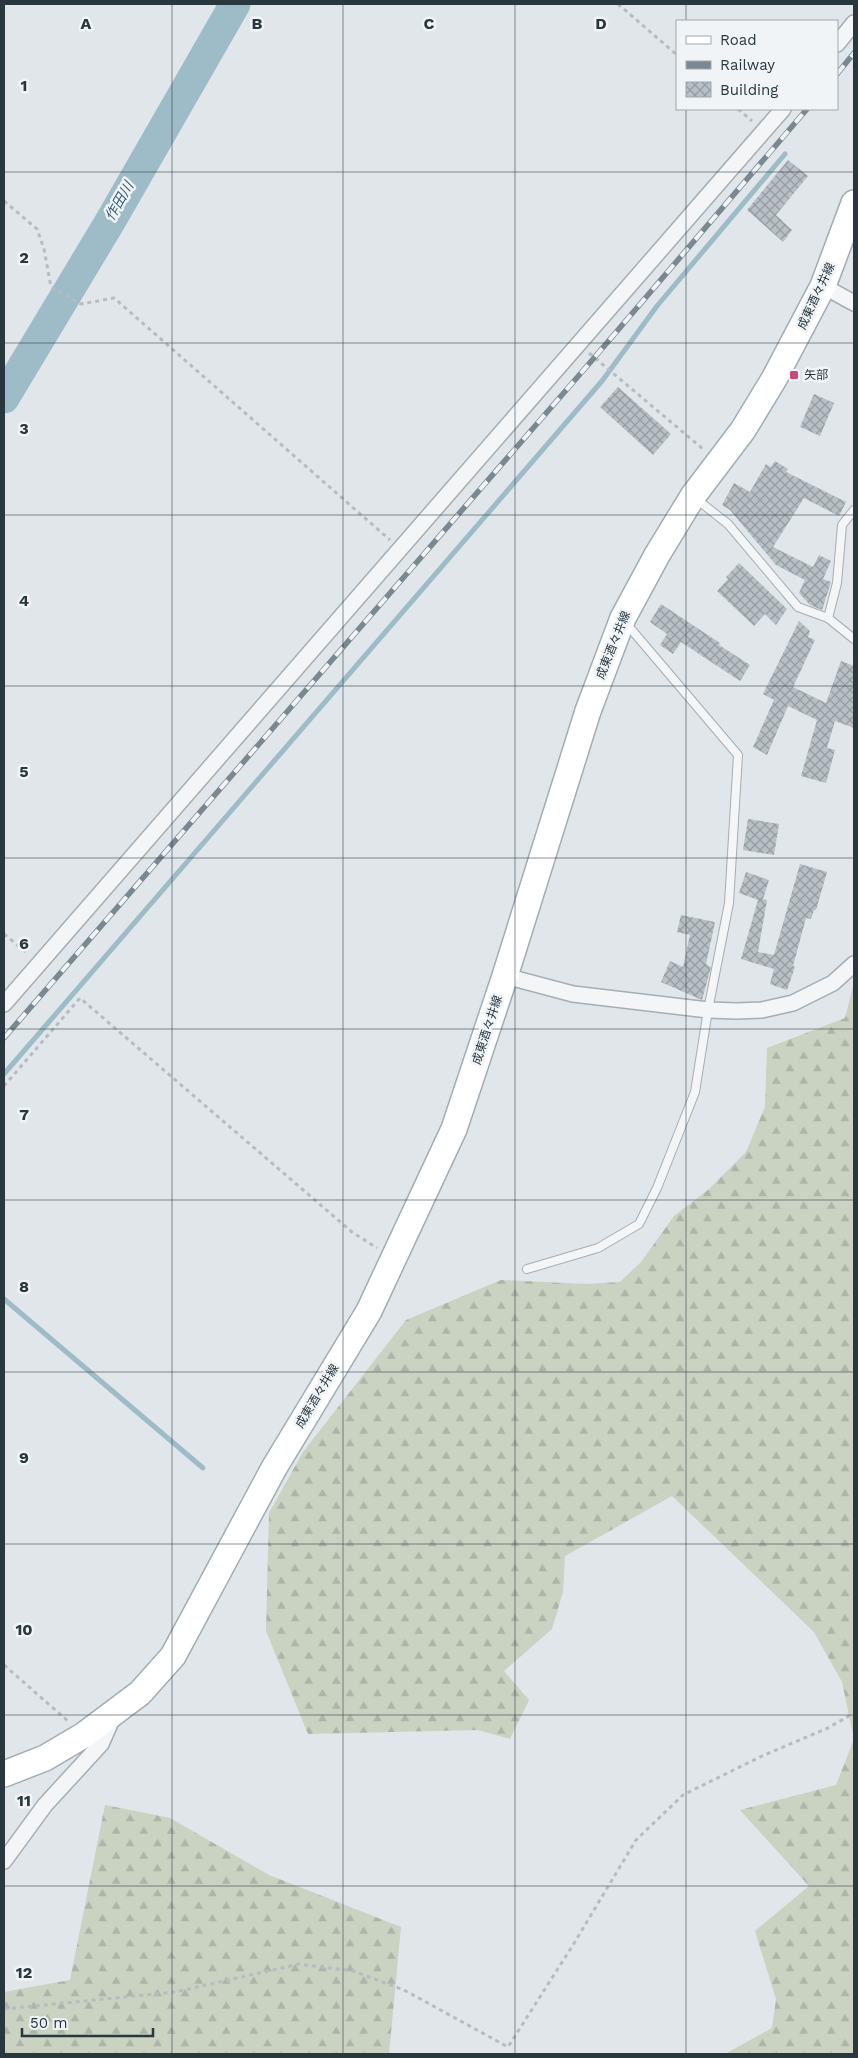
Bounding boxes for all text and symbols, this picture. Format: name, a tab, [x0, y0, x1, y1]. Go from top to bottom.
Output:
text: A	[81, 14, 92, 33]
text: B	[252, 14, 263, 33]
text: C	[424, 14, 435, 33]
text: D	[595, 14, 607, 33]
legend	[676, 20, 838, 110]
text: Road	[720, 31, 757, 49]
text: Railway	[720, 56, 775, 74]
text: 1	[21, 76, 27, 95]
text: Building	[720, 81, 778, 99]
water label: 作田川	[102, 177, 137, 223]
text: 2	[19, 248, 29, 267]
street label: 成東酒々井線	[794, 260, 838, 332]
place label: 矢部	[804, 368, 828, 382]
marker: 矢部	[788, 369, 800, 381]
text: 3	[19, 419, 29, 438]
text: 4	[19, 591, 29, 610]
street label: 成東酒々井線	[593, 609, 633, 681]
text: 5	[19, 762, 29, 781]
text: 6	[19, 934, 29, 953]
street label: 成東酒々井線	[469, 994, 505, 1066]
text: 7	[19, 1105, 29, 1124]
text: 8	[19, 1277, 29, 1296]
street label: 成東酒々井線	[292, 1362, 342, 1430]
text: 9	[19, 1448, 29, 1467]
text: 10	[15, 1620, 33, 1639]
text: 11	[17, 1791, 31, 1810]
text: 12	[16, 1963, 32, 1982]
scale bar	[22, 2006, 154, 2038]
text: 50 m	[30, 2014, 67, 2032]

